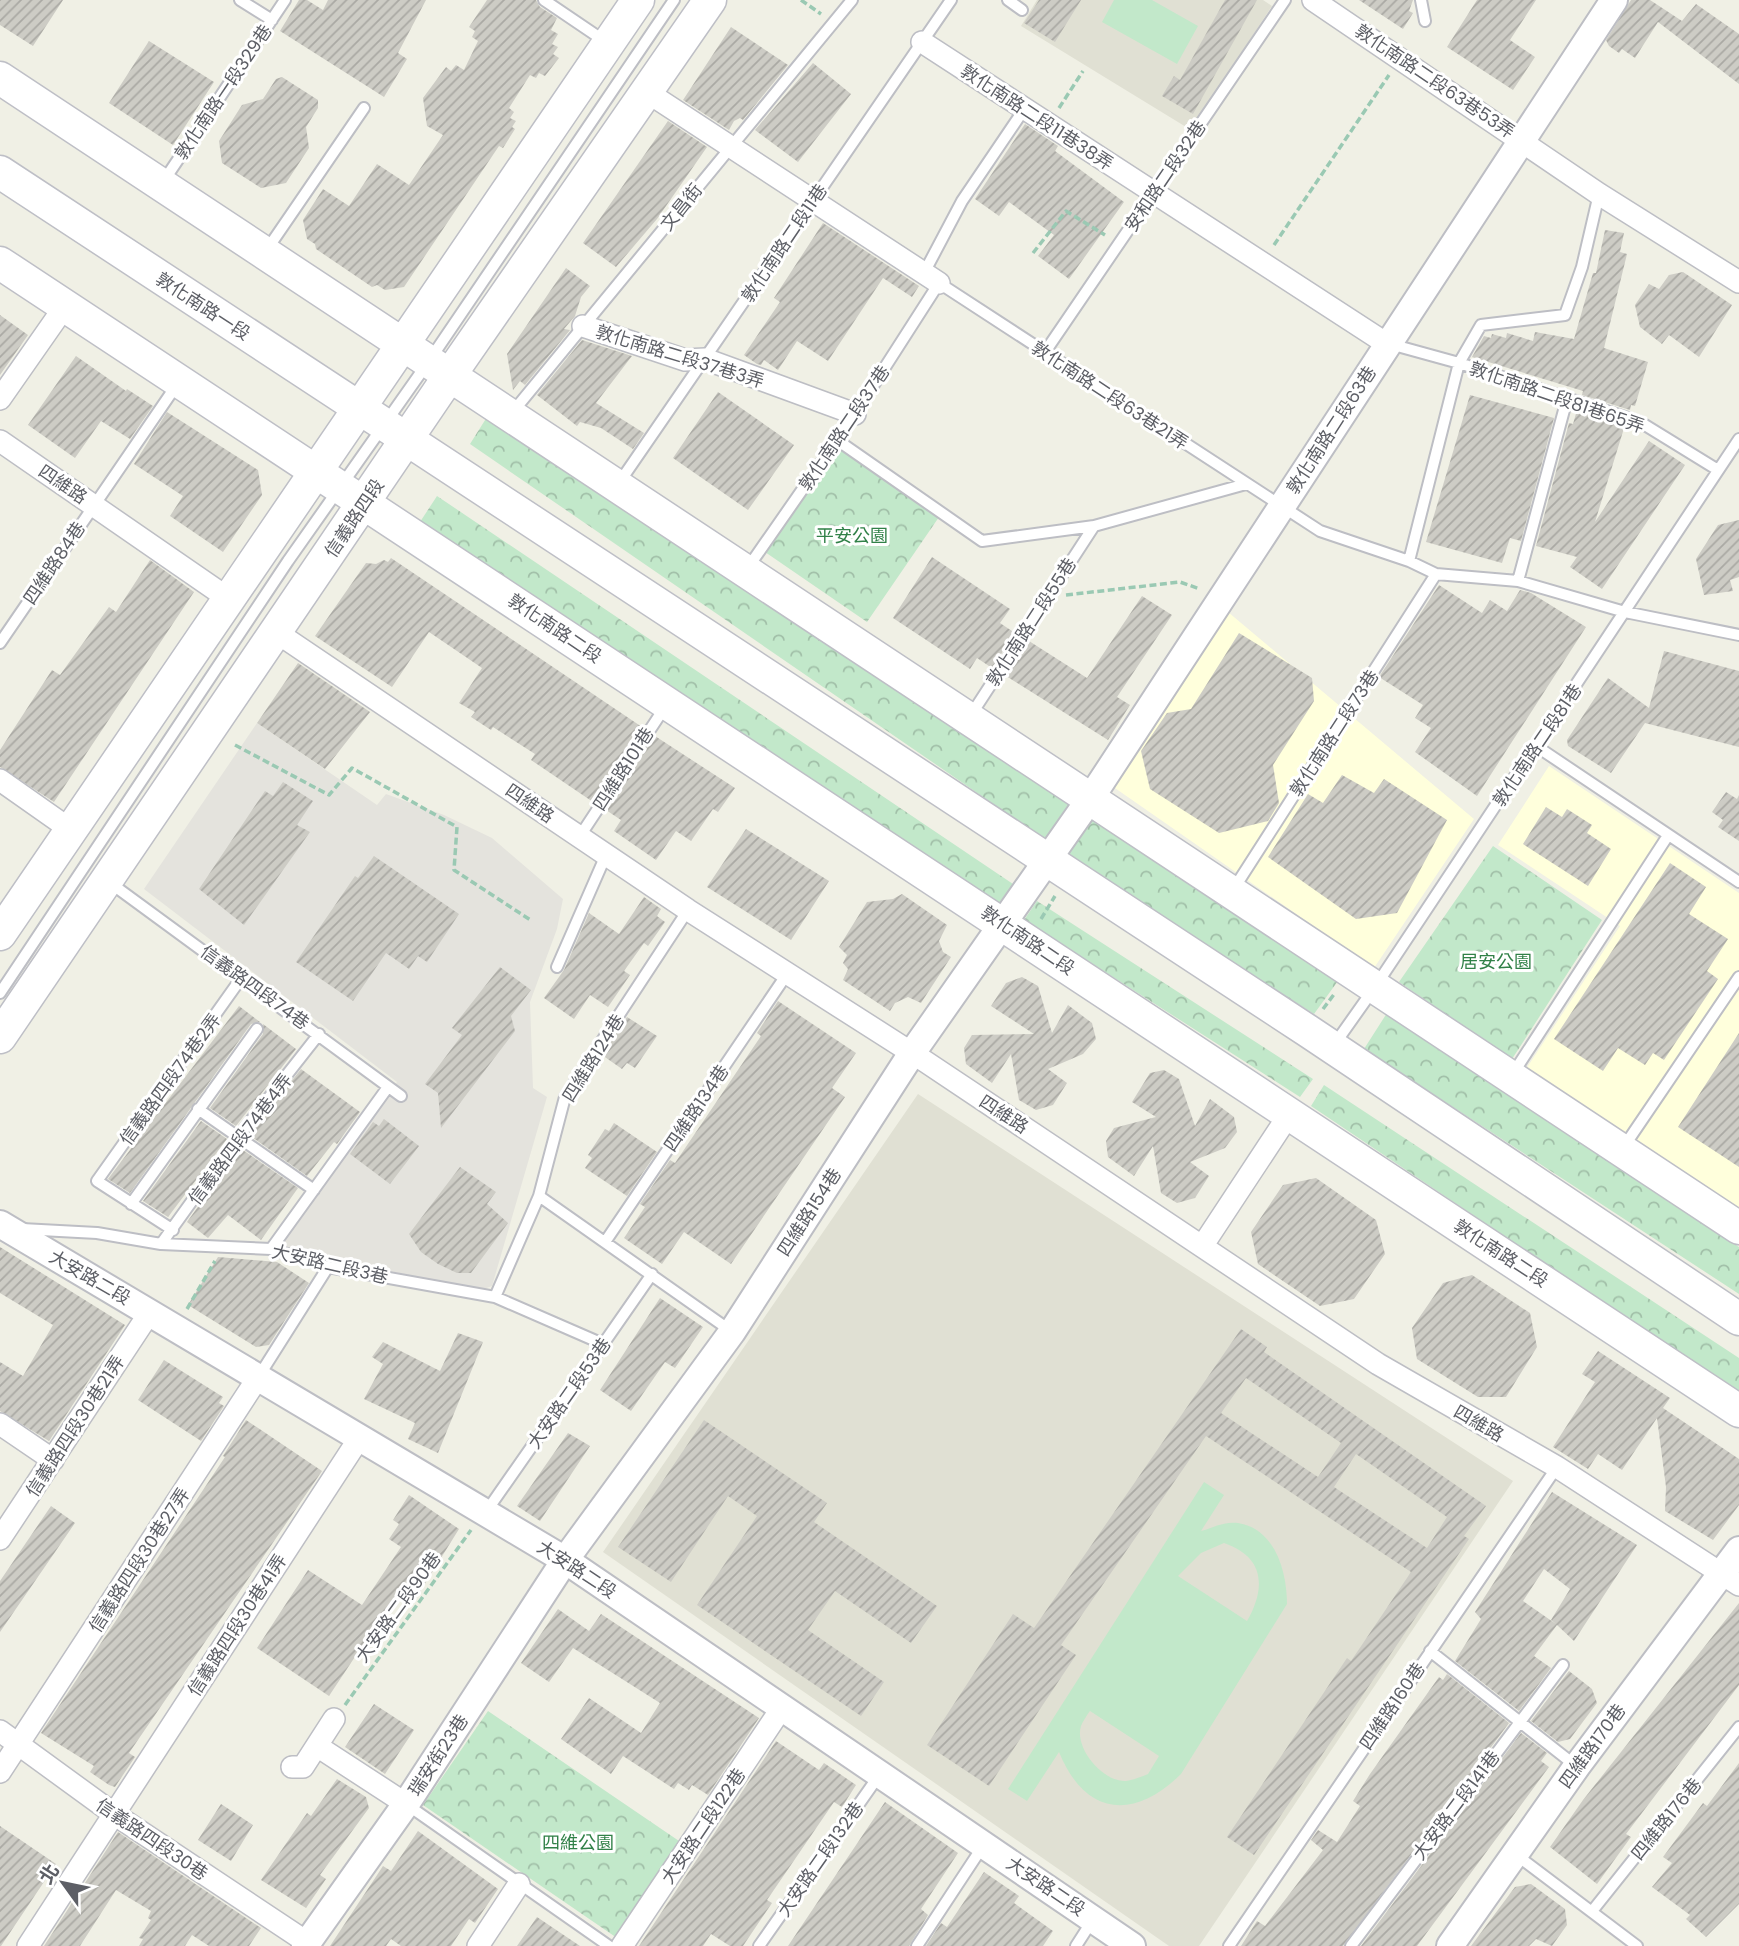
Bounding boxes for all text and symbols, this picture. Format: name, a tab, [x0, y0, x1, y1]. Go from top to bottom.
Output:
street label: 敦化南路二段63巷53弄	[1350, 18, 1520, 144]
street label: 敦化南路一段329巷	[168, 19, 278, 165]
street label: 敦化南路二段11巷38弄	[956, 58, 1118, 176]
street label: 安和路二段32巷	[1119, 116, 1211, 236]
street label: 文昌街	[654, 178, 708, 236]
street label: 敦化南路二段11巷	[735, 179, 833, 307]
street label: 敦化南路一段	[151, 266, 255, 346]
street label: 敦化南路二段37巷3弄	[593, 318, 767, 394]
street label: 敦化南路二段63巷21弄	[1027, 335, 1193, 455]
street label: 敦化南路二段81巷65弄	[1466, 355, 1648, 439]
street label: 敦化南路二段37巷	[793, 360, 895, 496]
street label: 敦化南路二段63巷	[1280, 361, 1382, 499]
street label: 四維路	[34, 459, 92, 509]
street label: 信義路四段	[318, 474, 390, 562]
street label: 四維路84巷	[17, 517, 91, 609]
park label: 平安公園	[816, 523, 888, 548]
street label: 敦化南路二段55巷	[980, 553, 1082, 691]
street label: 敦化南路二段	[503, 587, 607, 669]
street label: 敦化南路二段73巷	[1284, 665, 1384, 801]
street label: 敦化南路二段81巷	[1487, 679, 1587, 811]
street label: 四維路101巷	[587, 722, 659, 816]
street label: 四維路	[501, 778, 559, 828]
street label: 敦化南路二段	[976, 899, 1080, 981]
street label: 信義路四段74巷	[195, 939, 315, 1035]
park label: 居安公園	[1460, 949, 1532, 974]
street label: 信義路四段74巷2弄	[114, 1008, 226, 1150]
street label: 四維路124巷	[556, 1009, 630, 1107]
street label: 四維路134巷	[658, 1060, 734, 1156]
street label: 信義路四段74巷4弄	[182, 1068, 298, 1210]
street label: 四維路	[975, 1089, 1033, 1139]
street label: 四維路154巷	[771, 1163, 847, 1261]
street label: 敦化南路二段	[1449, 1213, 1553, 1293]
street label: 大安路二段3巷	[269, 1238, 391, 1290]
street label: 大安路二段	[45, 1244, 135, 1310]
street label: 大安路二段53巷	[522, 1333, 616, 1453]
street label: 信義路四段30巷21弄	[20, 1350, 130, 1502]
street label: 四維路	[1449, 1399, 1509, 1447]
street label: 信義路四段30巷27弄	[83, 1483, 195, 1637]
street label: 大安路二段	[532, 1534, 622, 1604]
street label: 大安路二段90巷	[349, 1547, 447, 1667]
street label: 信義路四段30巷41弄	[182, 1549, 292, 1701]
street label: 四維路160巷	[1354, 1657, 1430, 1755]
street label: 四維路170巷	[1553, 1699, 1631, 1793]
street label: 瑞安街23巷	[402, 1709, 474, 1801]
street label: 大安路二段141巷	[1407, 1745, 1505, 1865]
street label: 大安路二段122巷	[655, 1763, 751, 1889]
street label: 四維路176巷	[1625, 1773, 1707, 1865]
street label: 信義路四段30巷	[91, 1792, 213, 1886]
street label: 大安路二段132巷	[771, 1797, 869, 1921]
park label: 四維公園	[542, 1830, 614, 1855]
north arrow	[28, 1848, 98, 1918]
street label: 大安路二段	[1002, 1850, 1090, 1922]
text: 北	[33, 1859, 66, 1889]

